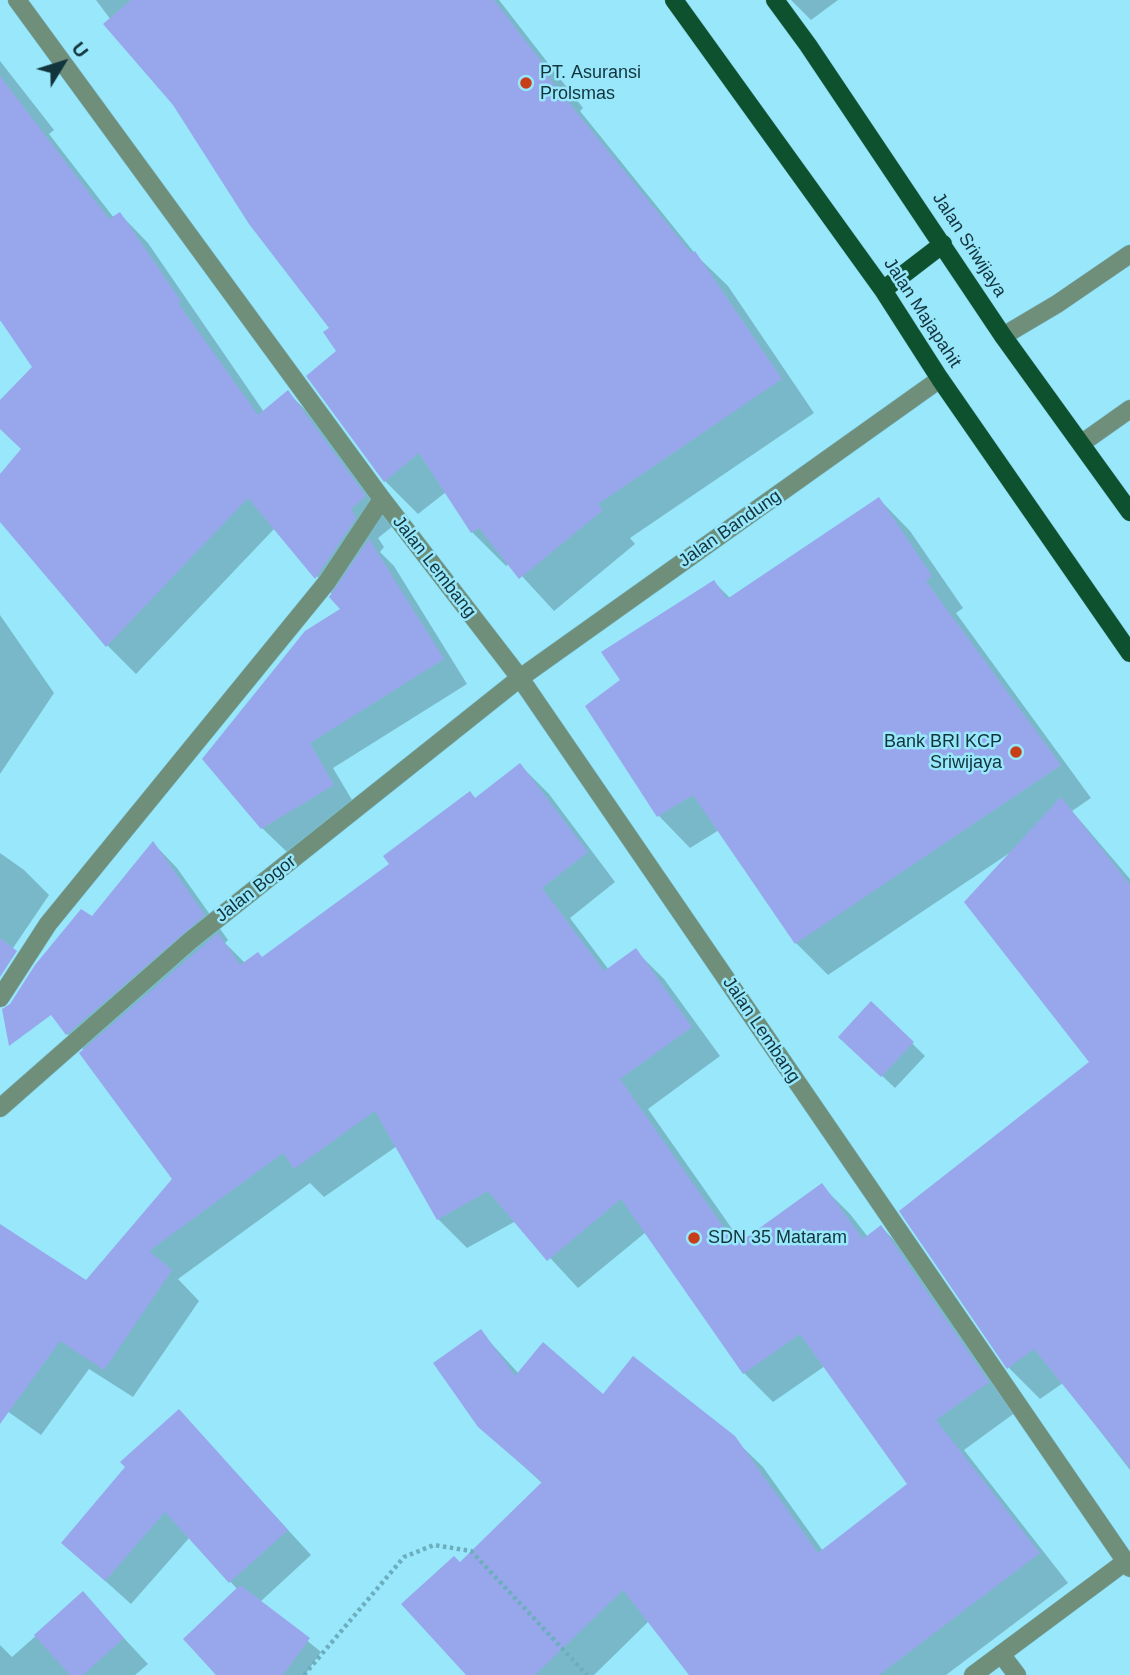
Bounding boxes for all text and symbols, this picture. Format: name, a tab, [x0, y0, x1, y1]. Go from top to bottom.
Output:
north arrow	[28, 28, 98, 98]
text: U	[67, 38, 92, 62]
place label: PT. Asuransi Prolsmas	[540, 62, 641, 104]
marker: PT. Asuransi Prolsmas	[518, 75, 534, 91]
street label: Jalan Sriwijaya	[927, 189, 1011, 301]
street label: Jalan Majapahit	[879, 254, 965, 372]
street label: Jalan Bandung	[675, 486, 785, 572]
street label: Jalan Lembang	[388, 512, 480, 622]
place label: Bank BRI KCP Sriwijaya	[884, 731, 1002, 774]
marker: Bank BRI KCP Sriwijaya	[1008, 744, 1024, 760]
street label: Jalan Bogor	[212, 851, 300, 927]
street label: Jalan Lembang	[718, 973, 804, 1087]
place label: SDN 35 Mataram	[708, 1227, 847, 1249]
marker: SDN 35 Mataram	[686, 1230, 702, 1246]

